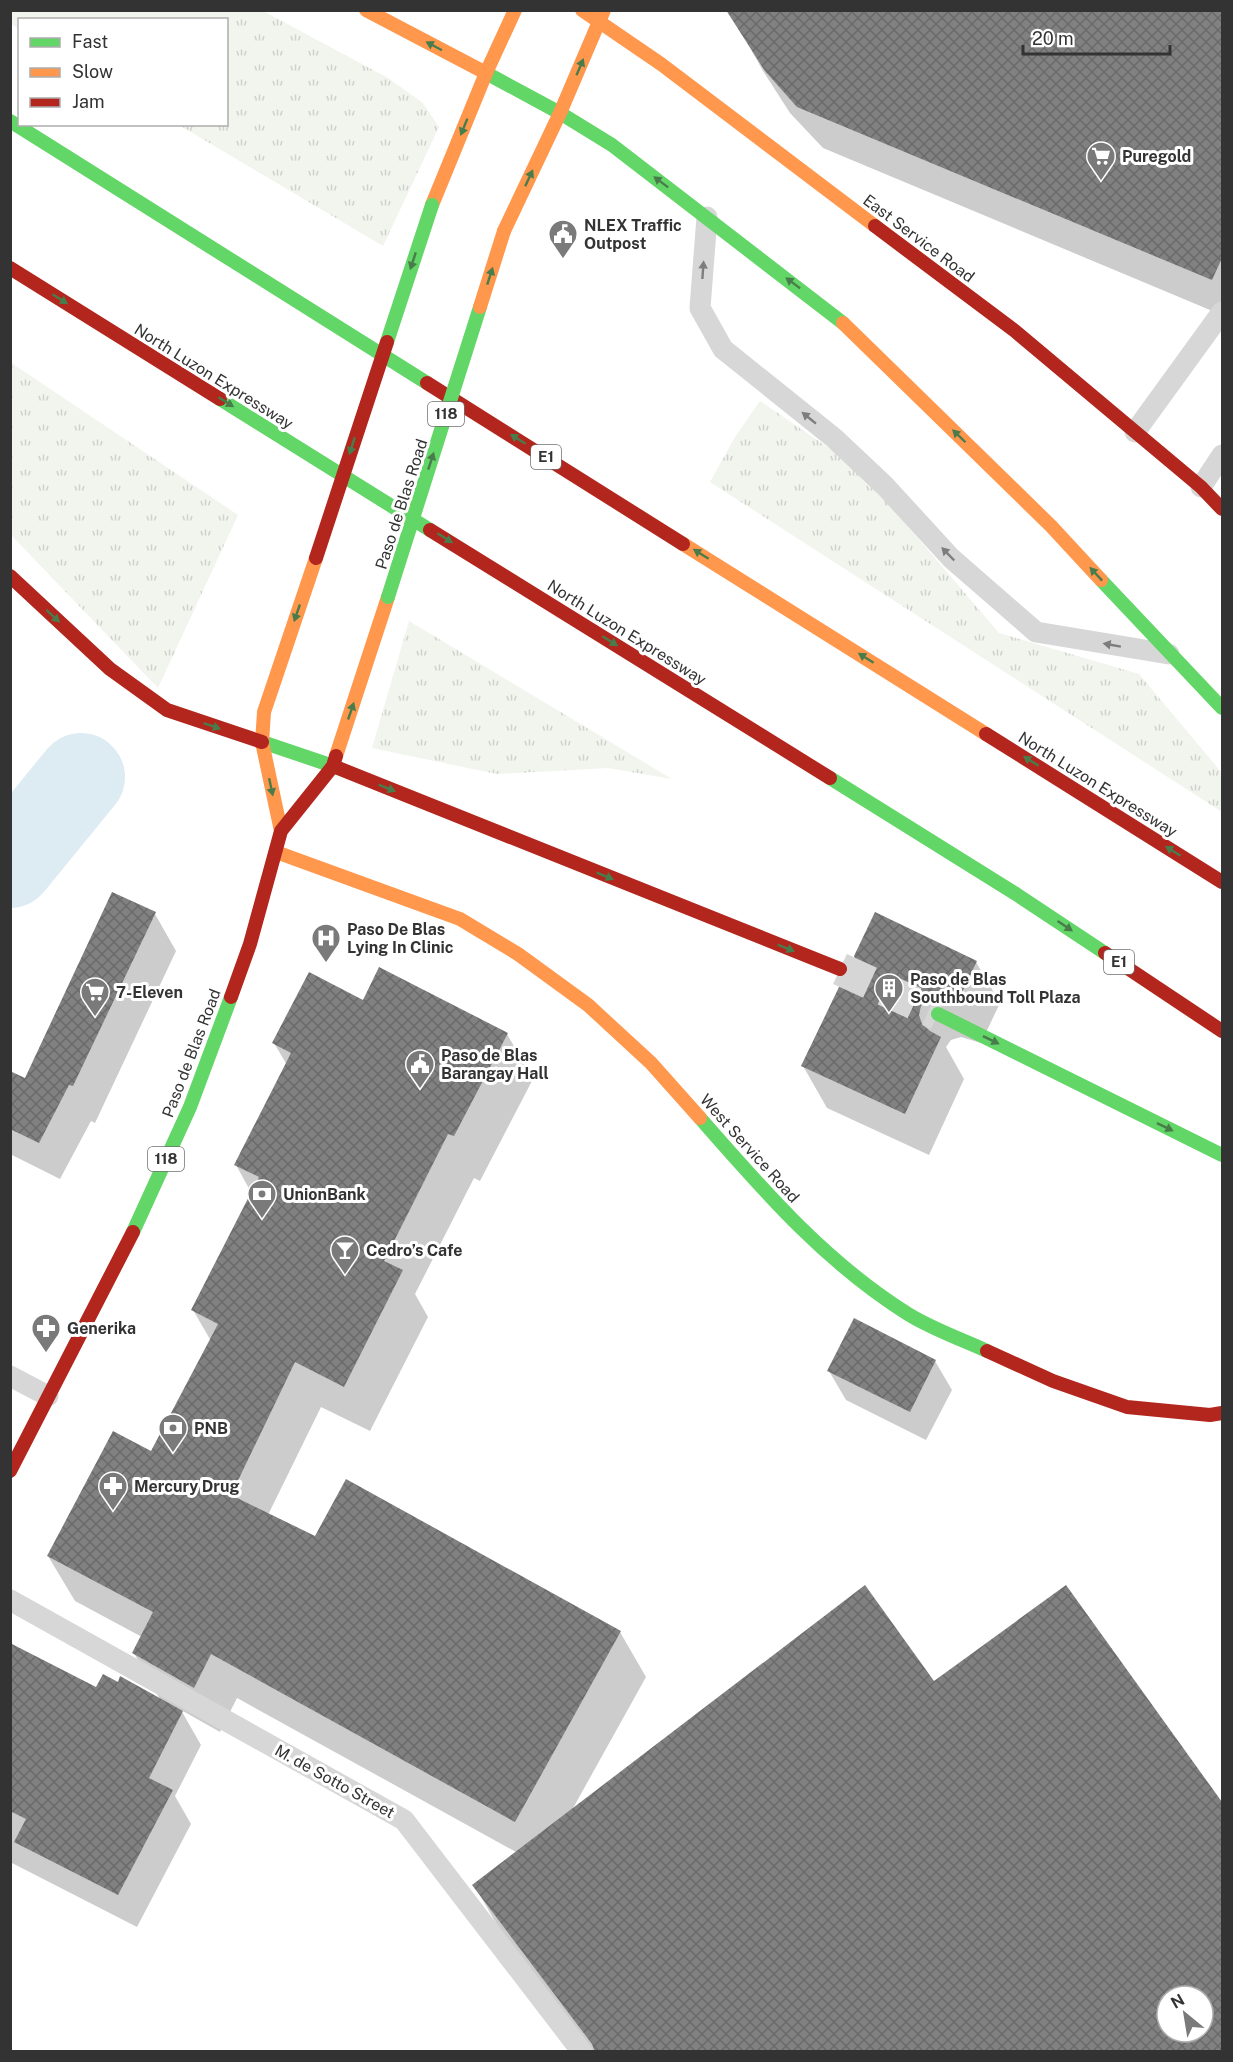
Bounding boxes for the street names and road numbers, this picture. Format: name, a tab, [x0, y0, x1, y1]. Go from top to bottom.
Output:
street label: East Service Road	[859, 190, 978, 286]
street label: North Luzon Expressway	[131, 320, 297, 433]
road number: 118	[428, 402, 464, 426]
street label: Paso de Blas Road	[371, 437, 432, 572]
road number: E1	[531, 445, 561, 469]
street label: North Luzon Expressway	[544, 576, 710, 689]
street label: North Luzon Expressway	[1015, 728, 1181, 841]
road number: E1	[1104, 950, 1134, 974]
street label: Paso de Blas Road	[158, 986, 225, 1120]
street label: West Service Road	[696, 1090, 803, 1206]
road number: 118	[148, 1147, 184, 1171]
street label: M. de Sotto Street	[271, 1741, 398, 1822]

